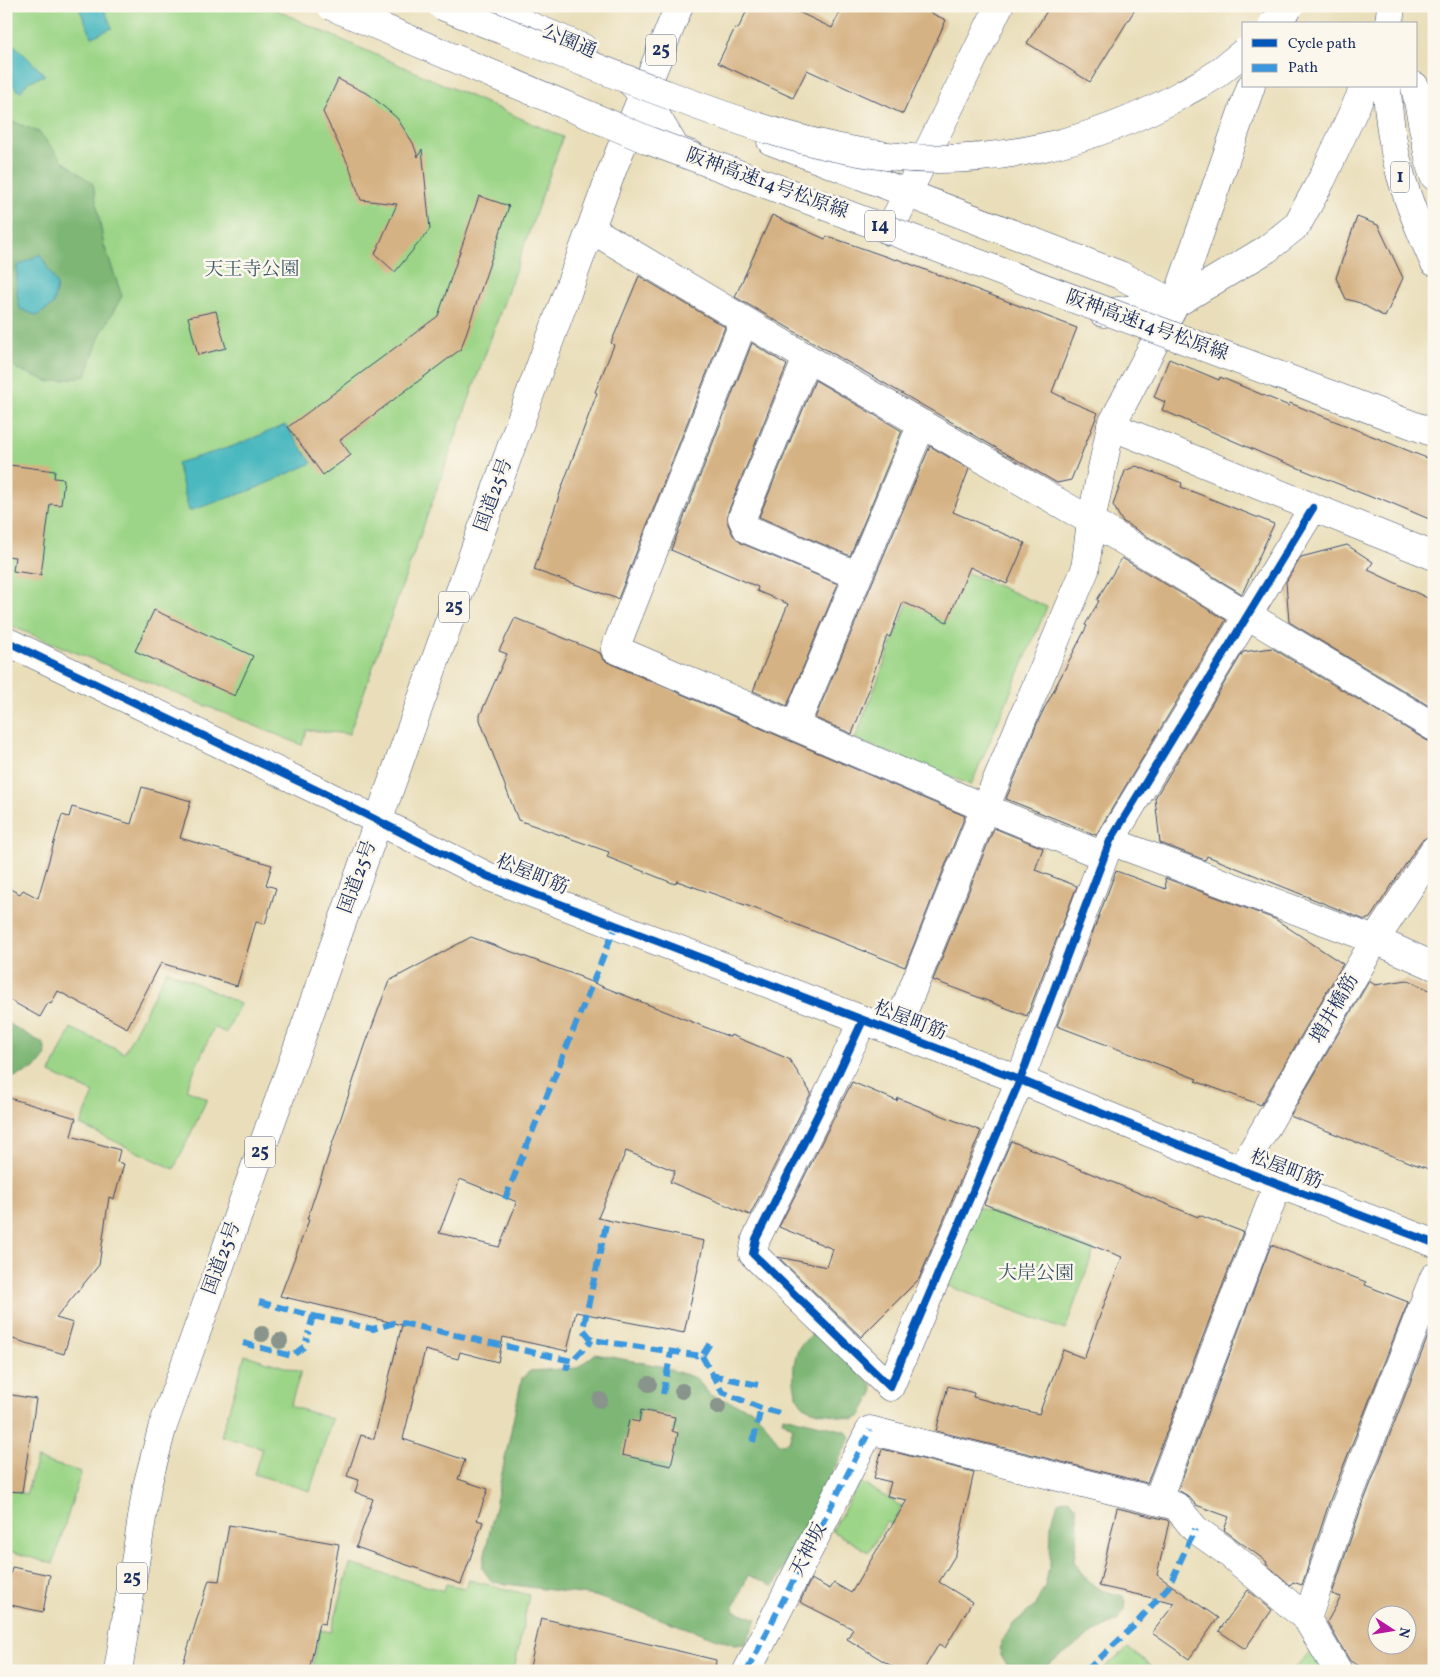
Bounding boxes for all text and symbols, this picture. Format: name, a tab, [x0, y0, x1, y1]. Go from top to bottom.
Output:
street label: 公園通	[538, 19, 600, 65]
legend	[1242, 22, 1418, 88]
road number: 25	[646, 34, 676, 66]
text: Cycle path	[1288, 34, 1356, 55]
text: Path	[1288, 58, 1318, 79]
street label: 阪神高速14号松原線	[682, 143, 852, 225]
road number: 1	[1391, 162, 1409, 192]
road number: 14	[865, 210, 895, 242]
park label: 天王寺公園	[204, 257, 300, 283]
street label: 阪神高速14号松原線	[1062, 285, 1232, 367]
street label: 国道25号	[469, 455, 519, 535]
road number: 25	[439, 592, 469, 622]
street label: 国道25号	[333, 837, 383, 917]
street label: 松屋町筋	[492, 849, 572, 901]
street label: 増井橋筋	[1305, 970, 1365, 1048]
street label: 松屋町筋	[870, 995, 950, 1047]
road number: 25	[245, 1136, 275, 1168]
street label: 松屋町筋	[1246, 1144, 1326, 1196]
street label: 国道25号	[197, 1218, 247, 1298]
park label: 大岸公園	[998, 1261, 1074, 1287]
street label: 天神坂	[784, 1519, 834, 1581]
road number: 25	[117, 1562, 147, 1594]
north arrow	[1368, 1604, 1418, 1654]
text: N	[1393, 1625, 1414, 1639]

